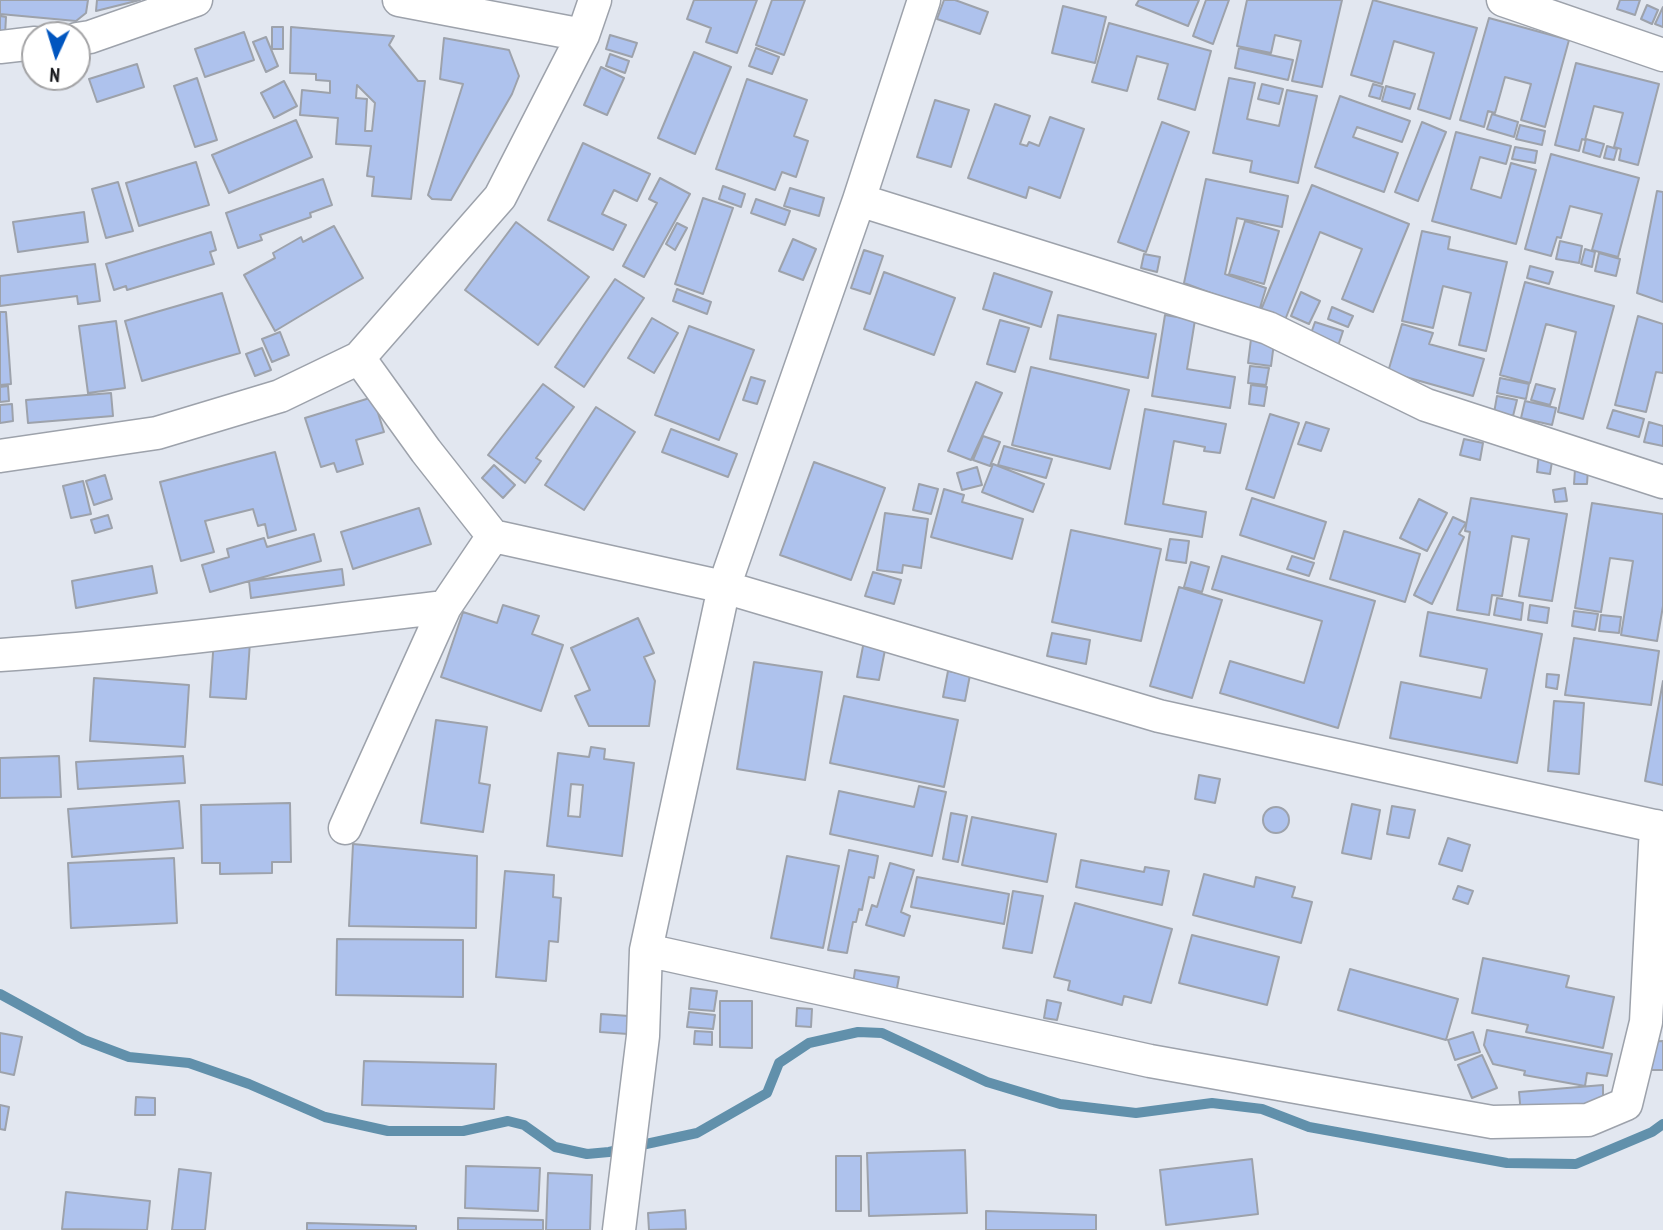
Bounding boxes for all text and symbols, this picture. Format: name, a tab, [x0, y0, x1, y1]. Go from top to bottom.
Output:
north arrow	[21, 21, 91, 91]
text: N	[49, 63, 61, 87]

